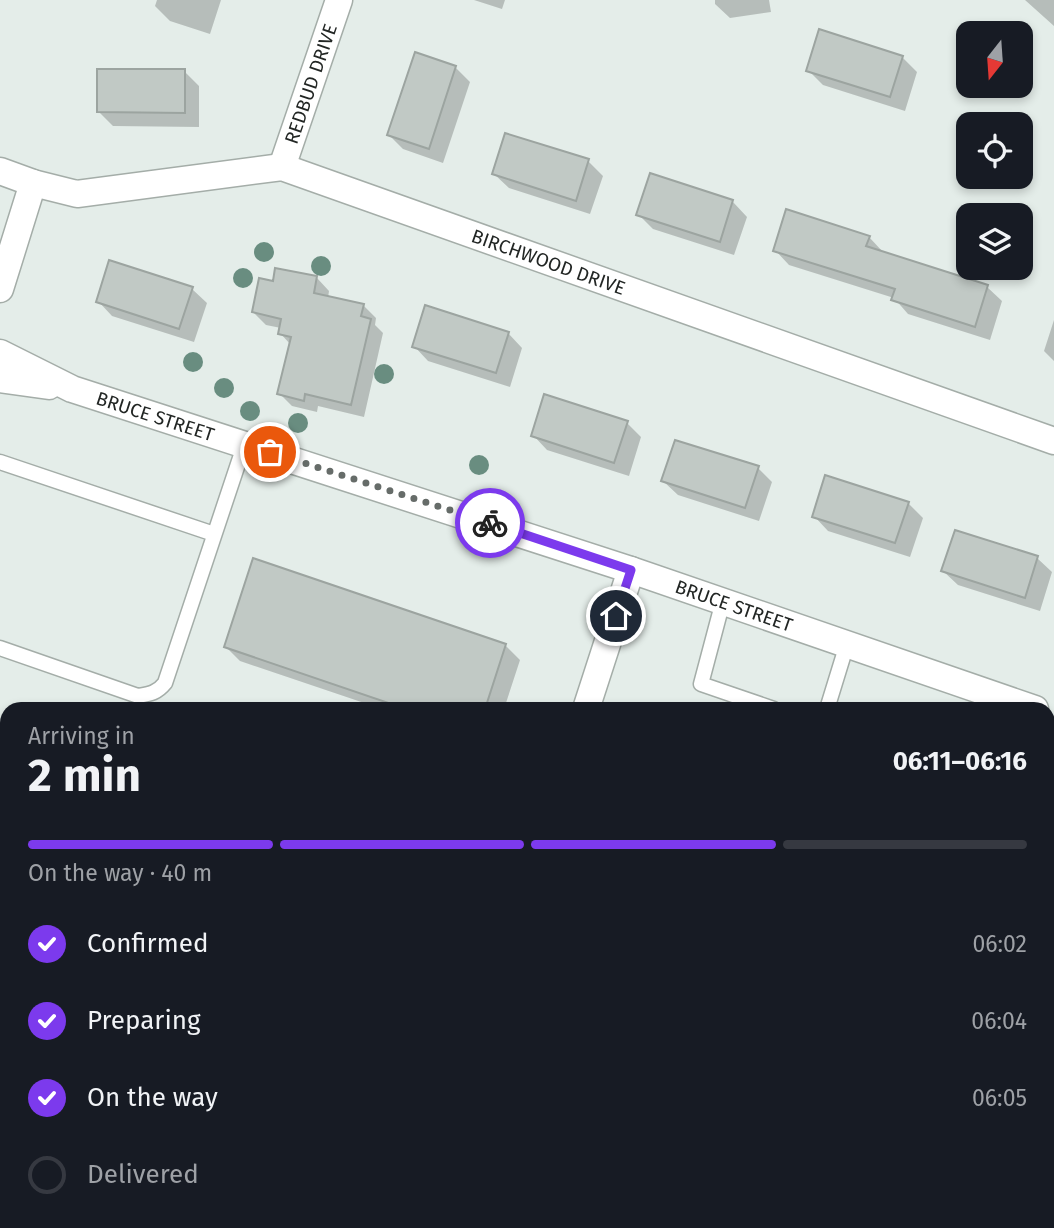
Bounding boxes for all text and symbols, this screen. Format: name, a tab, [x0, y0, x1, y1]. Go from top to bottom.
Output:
street label: REDBUD DRIVE	[279, 21, 342, 147]
north arrow	[956, 21, 1032, 98]
map controls	[956, 21, 1033, 280]
button: locate	[956, 112, 1033, 189]
button: layers	[956, 203, 1033, 280]
street label: BIRCHWOOD DRIVE	[469, 224, 628, 299]
street label: BRUCE STREET	[93, 386, 217, 446]
pin	[240, 422, 300, 482]
icon: bag	[251, 433, 289, 471]
courier	[455, 488, 525, 558]
icon: bike	[471, 504, 509, 542]
street label: BRUCE STREET	[672, 575, 796, 636]
pin	[586, 586, 646, 646]
icon: home	[597, 597, 635, 635]
text: Arriving in	[28, 722, 135, 750]
text: 06:11–06:16	[893, 746, 1027, 777]
text: 2 min	[28, 748, 141, 803]
text: On the way · 40 m	[28, 859, 212, 887]
icon: check	[28, 925, 66, 963]
text: Confirmed	[87, 928, 208, 959]
text: 06:02	[972, 930, 1027, 958]
icon: check	[28, 1002, 66, 1040]
text: Preparing	[87, 1005, 200, 1036]
text: 06:04	[971, 1007, 1027, 1035]
icon: check	[28, 1079, 66, 1117]
text: On the way	[87, 1082, 218, 1113]
text: 06:05	[972, 1084, 1027, 1112]
text: Delivered	[87, 1159, 199, 1190]

